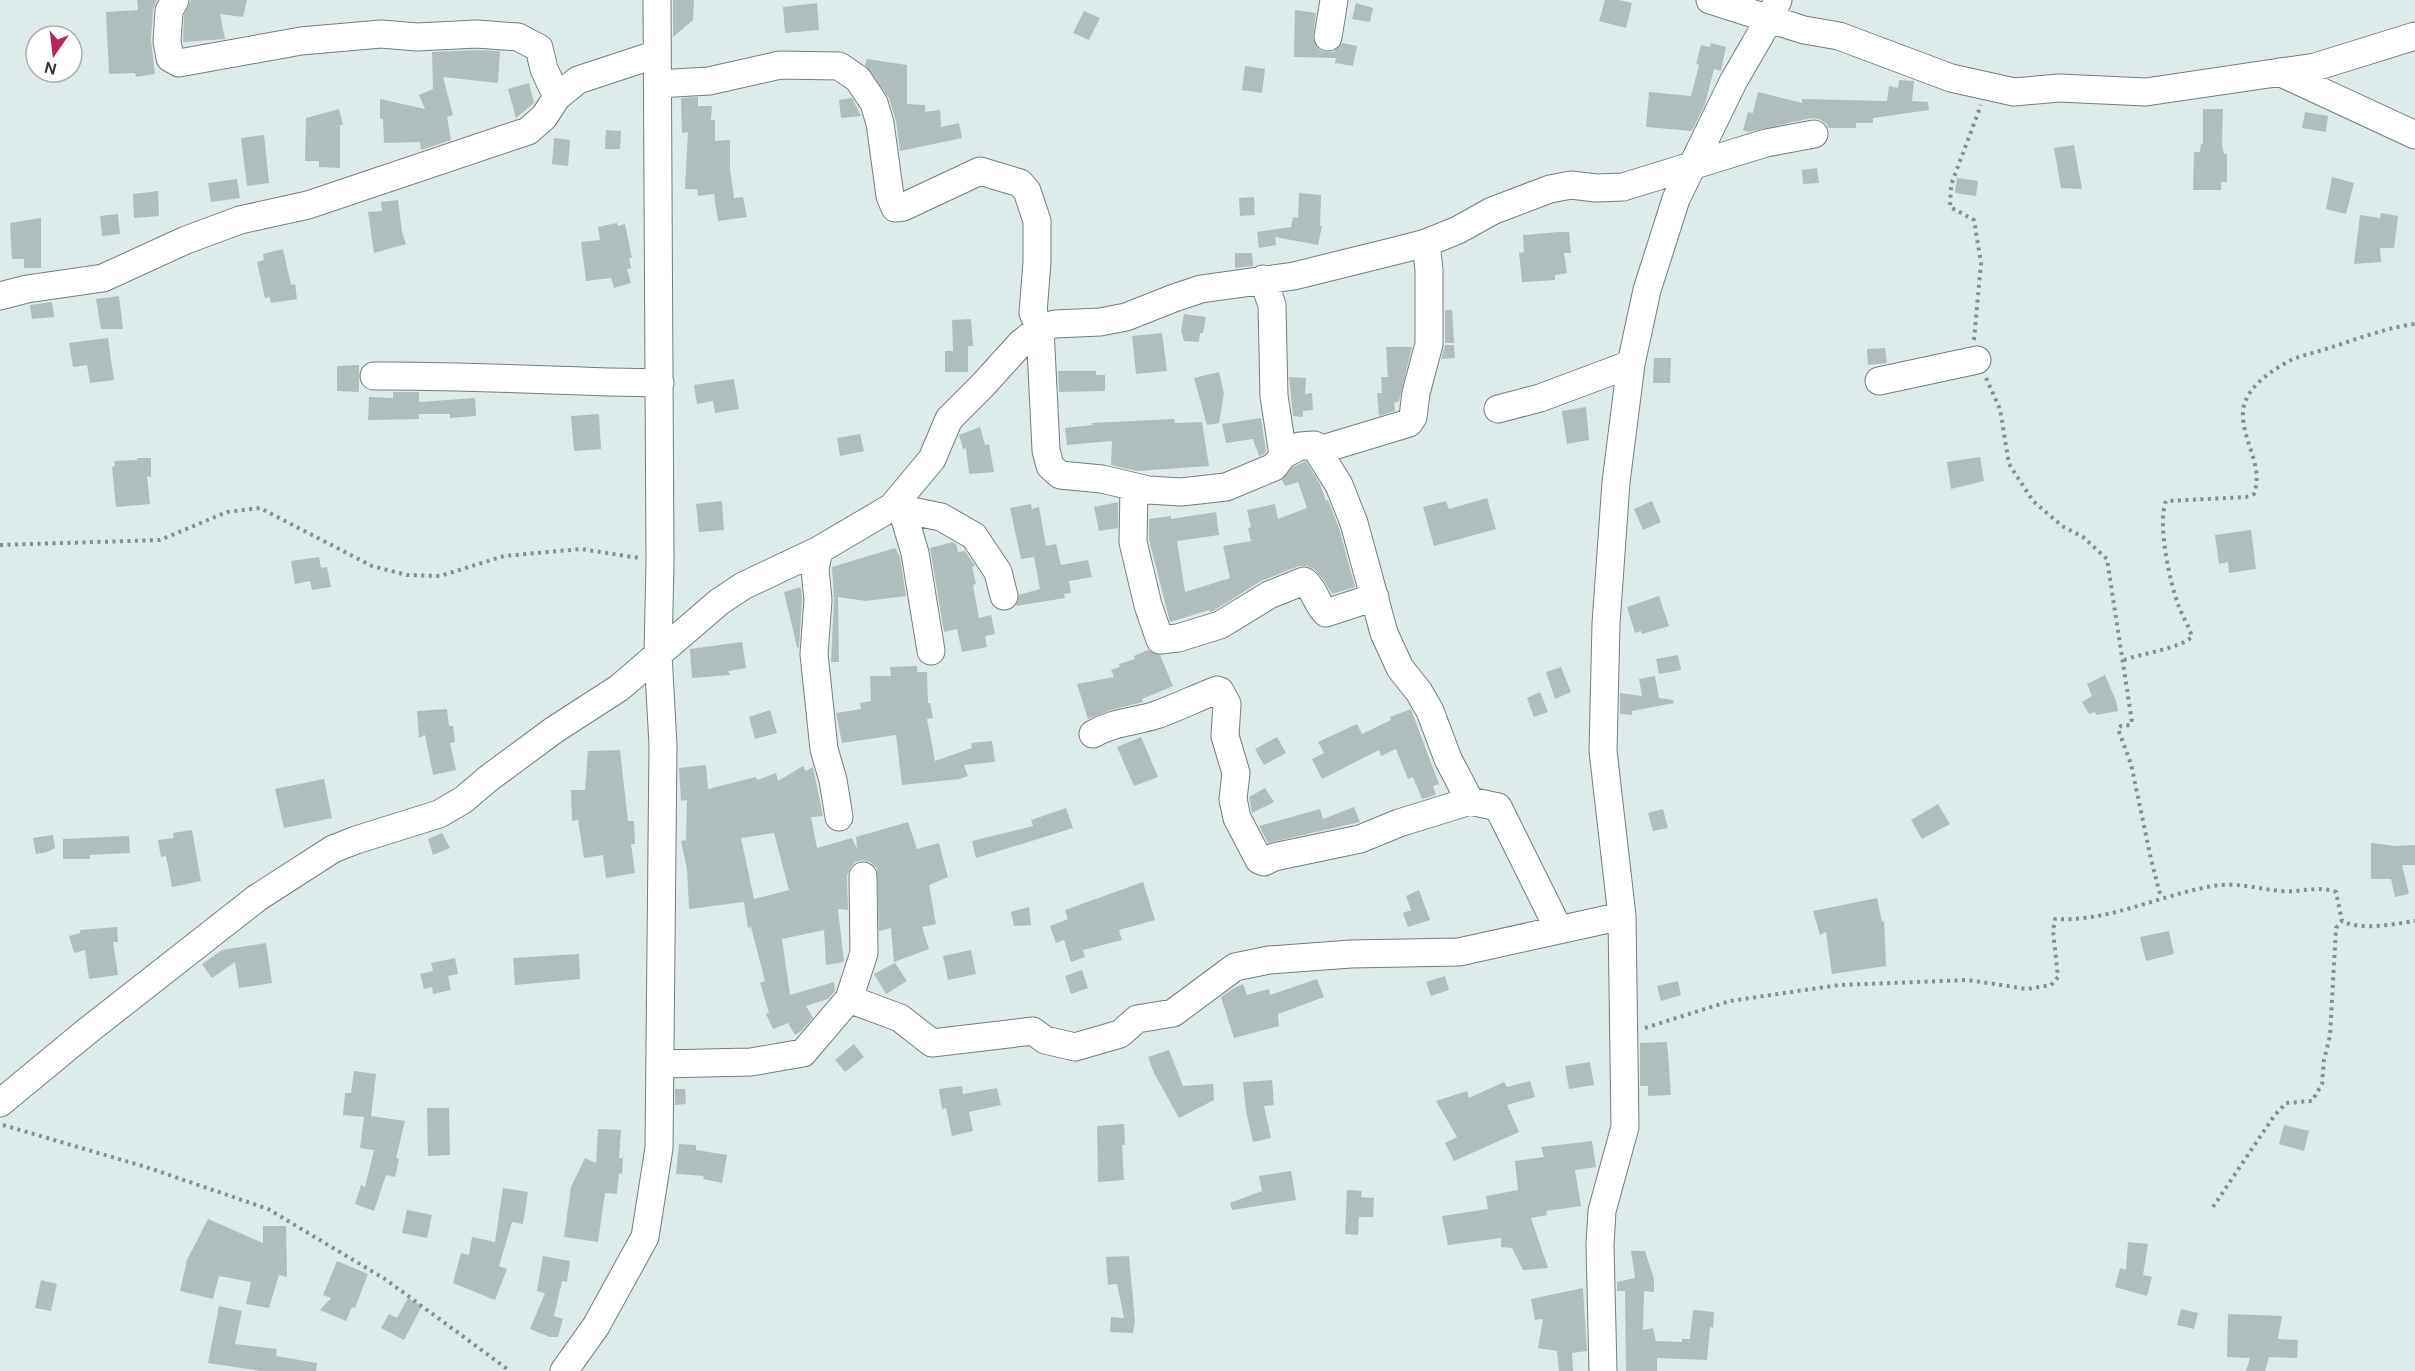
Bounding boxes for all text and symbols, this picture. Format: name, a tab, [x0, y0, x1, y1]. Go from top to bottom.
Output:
north arrow	[24, 24, 84, 84]
text: N	[42, 56, 59, 80]

